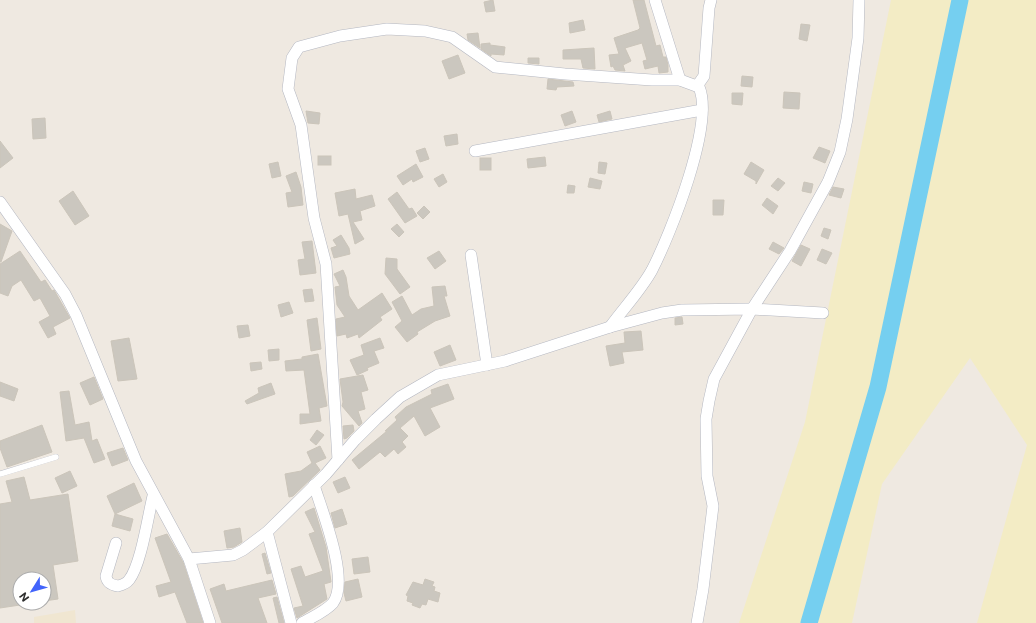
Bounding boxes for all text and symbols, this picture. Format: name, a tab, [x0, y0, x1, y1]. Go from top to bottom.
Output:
north arrow	[12, 571, 52, 611]
text: N	[16, 590, 31, 605]

